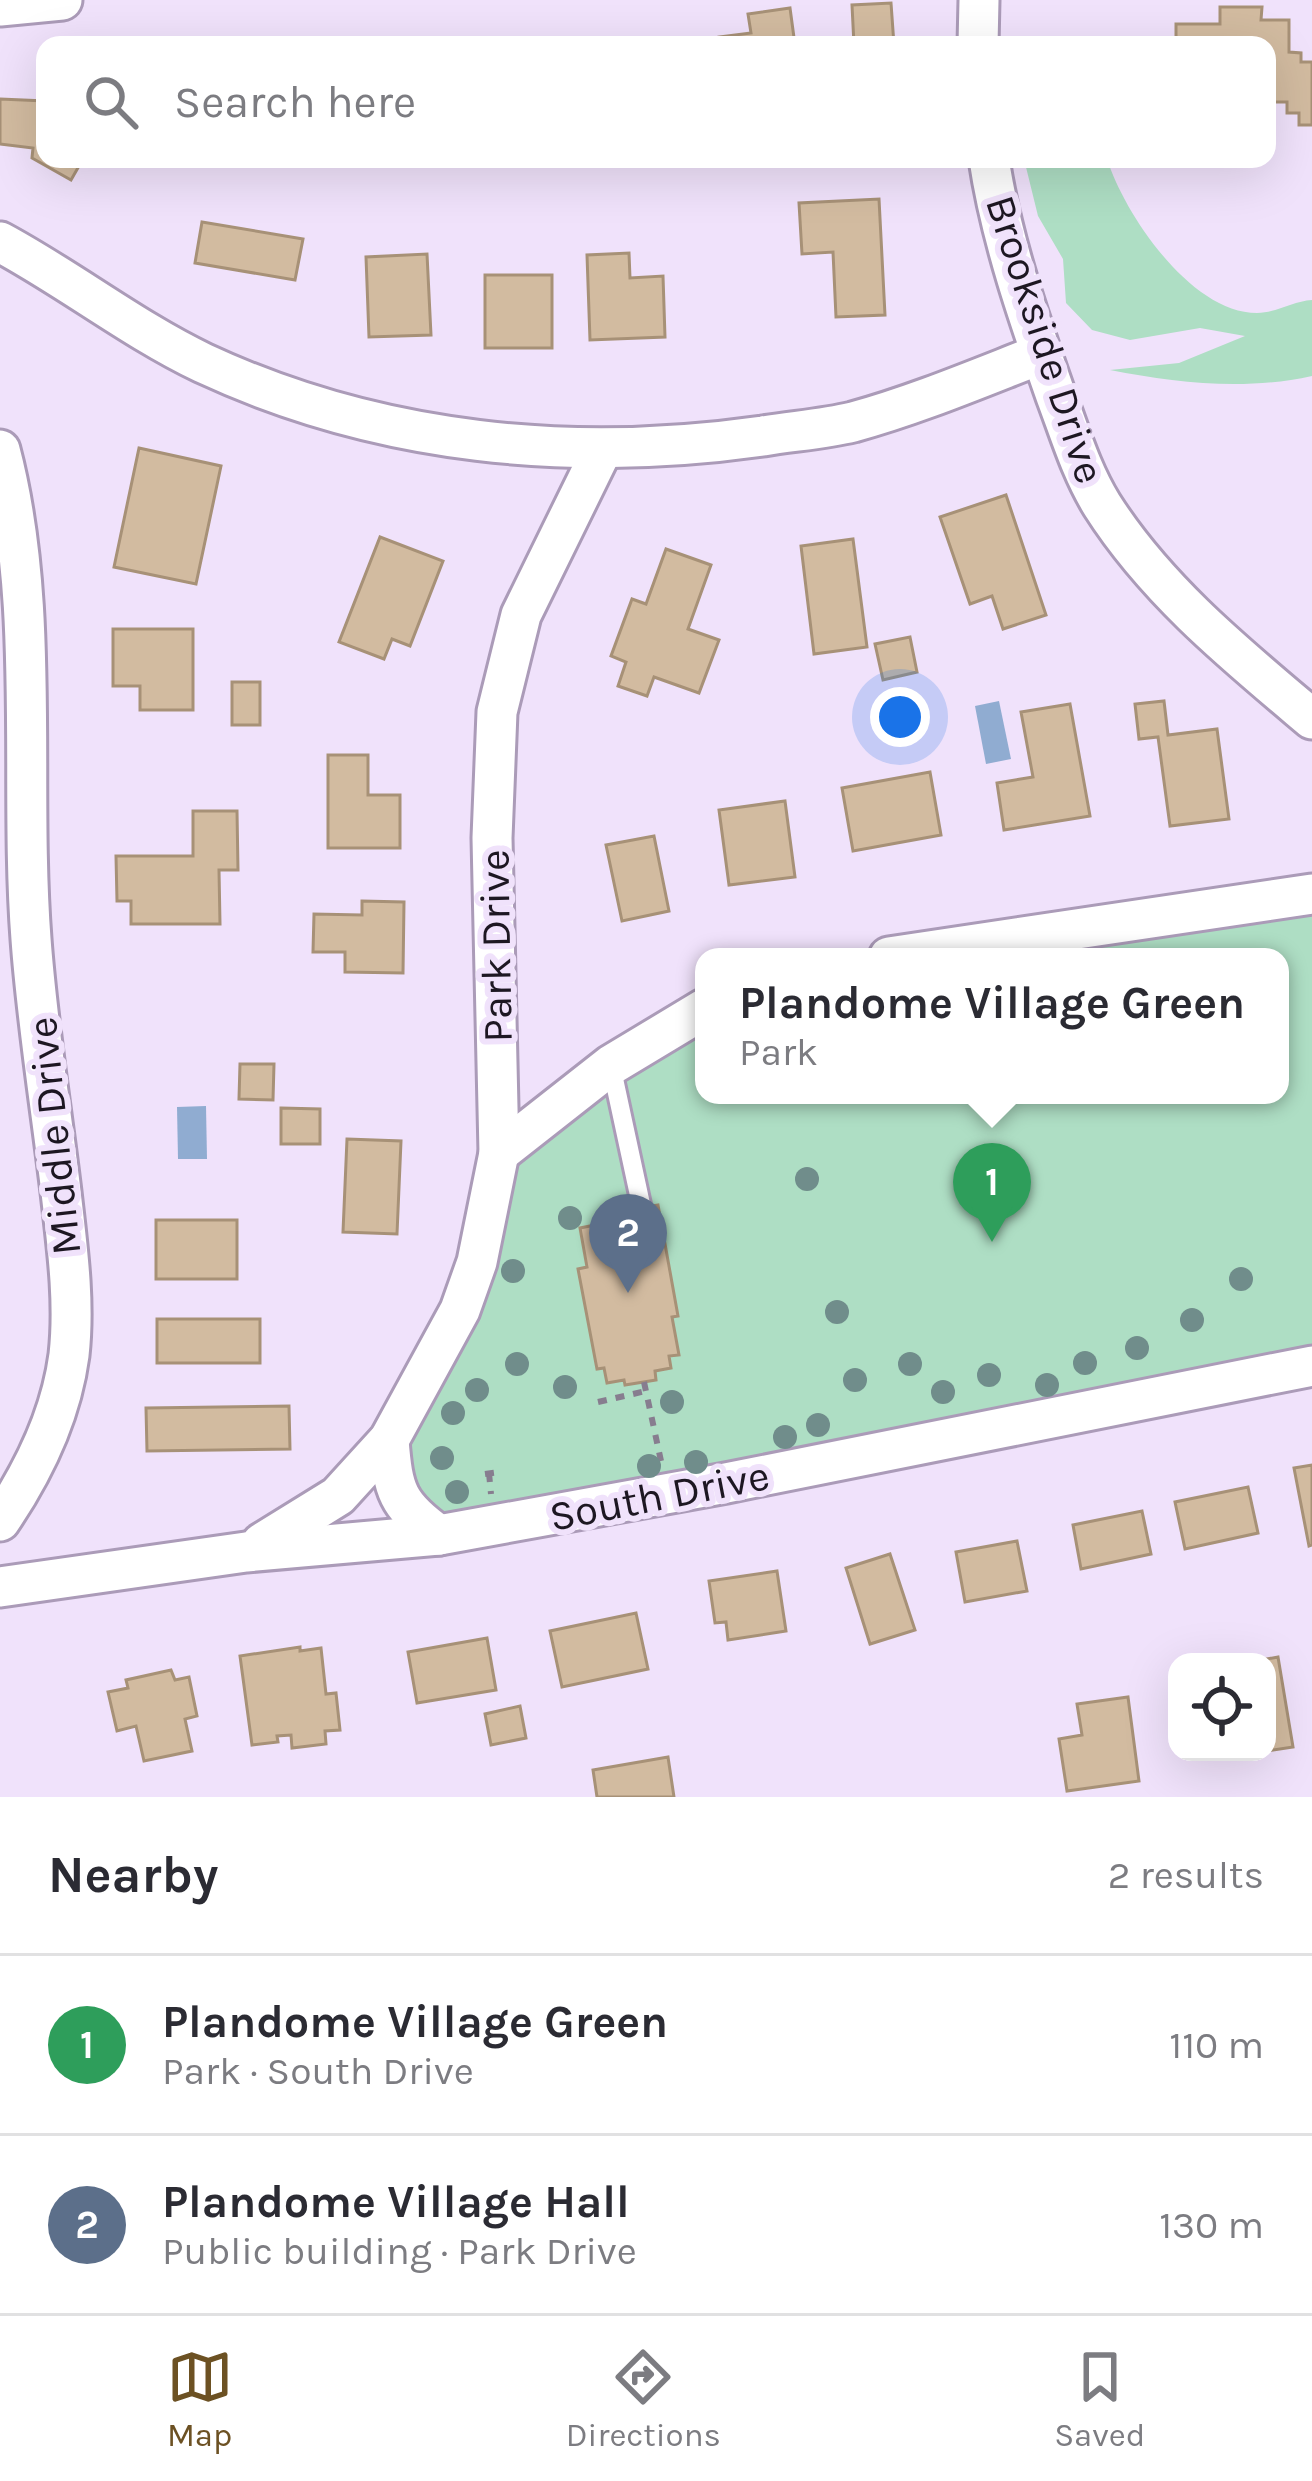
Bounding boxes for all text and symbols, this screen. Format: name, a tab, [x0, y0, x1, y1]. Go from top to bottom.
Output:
search box	[36, 36, 1276, 168]
icon: search	[78, 69, 144, 135]
text: Search here	[174, 76, 416, 128]
street label: Brookside Drive	[975, 189, 1115, 490]
your location	[870, 687, 930, 747]
street label: Park Drive	[469, 849, 523, 1043]
popup	[695, 948, 1289, 1104]
text: Plandome Village Green	[739, 977, 1245, 1029]
street label: Middle Drive	[17, 1014, 91, 1257]
text: Park	[739, 1029, 818, 1075]
pin: 1	[953, 1143, 1031, 1242]
pin: 2	[589, 1194, 667, 1293]
street label: South Drive	[545, 1450, 773, 1542]
map controls	[1168, 1653, 1276, 1761]
button: locate	[1168, 1653, 1276, 1761]
text: Nearby	[48, 1845, 218, 1905]
text: 2 results	[1108, 1852, 1264, 1898]
text: Plandome Village Green	[162, 1996, 668, 2048]
text: 1	[80, 2022, 94, 2068]
text: 110 m	[1169, 2022, 1264, 2068]
text: Park · South Drive	[162, 2048, 474, 2094]
text: Plandome Village Hall	[162, 2176, 630, 2228]
text: 2	[75, 2202, 99, 2248]
text: 130 m	[1159, 2202, 1264, 2248]
text: Public building · Park Drive	[162, 2228, 637, 2274]
tab: Map	[167, 2344, 233, 2454]
tab: Directions	[566, 2344, 721, 2454]
tab: Saved	[1054, 2344, 1145, 2454]

